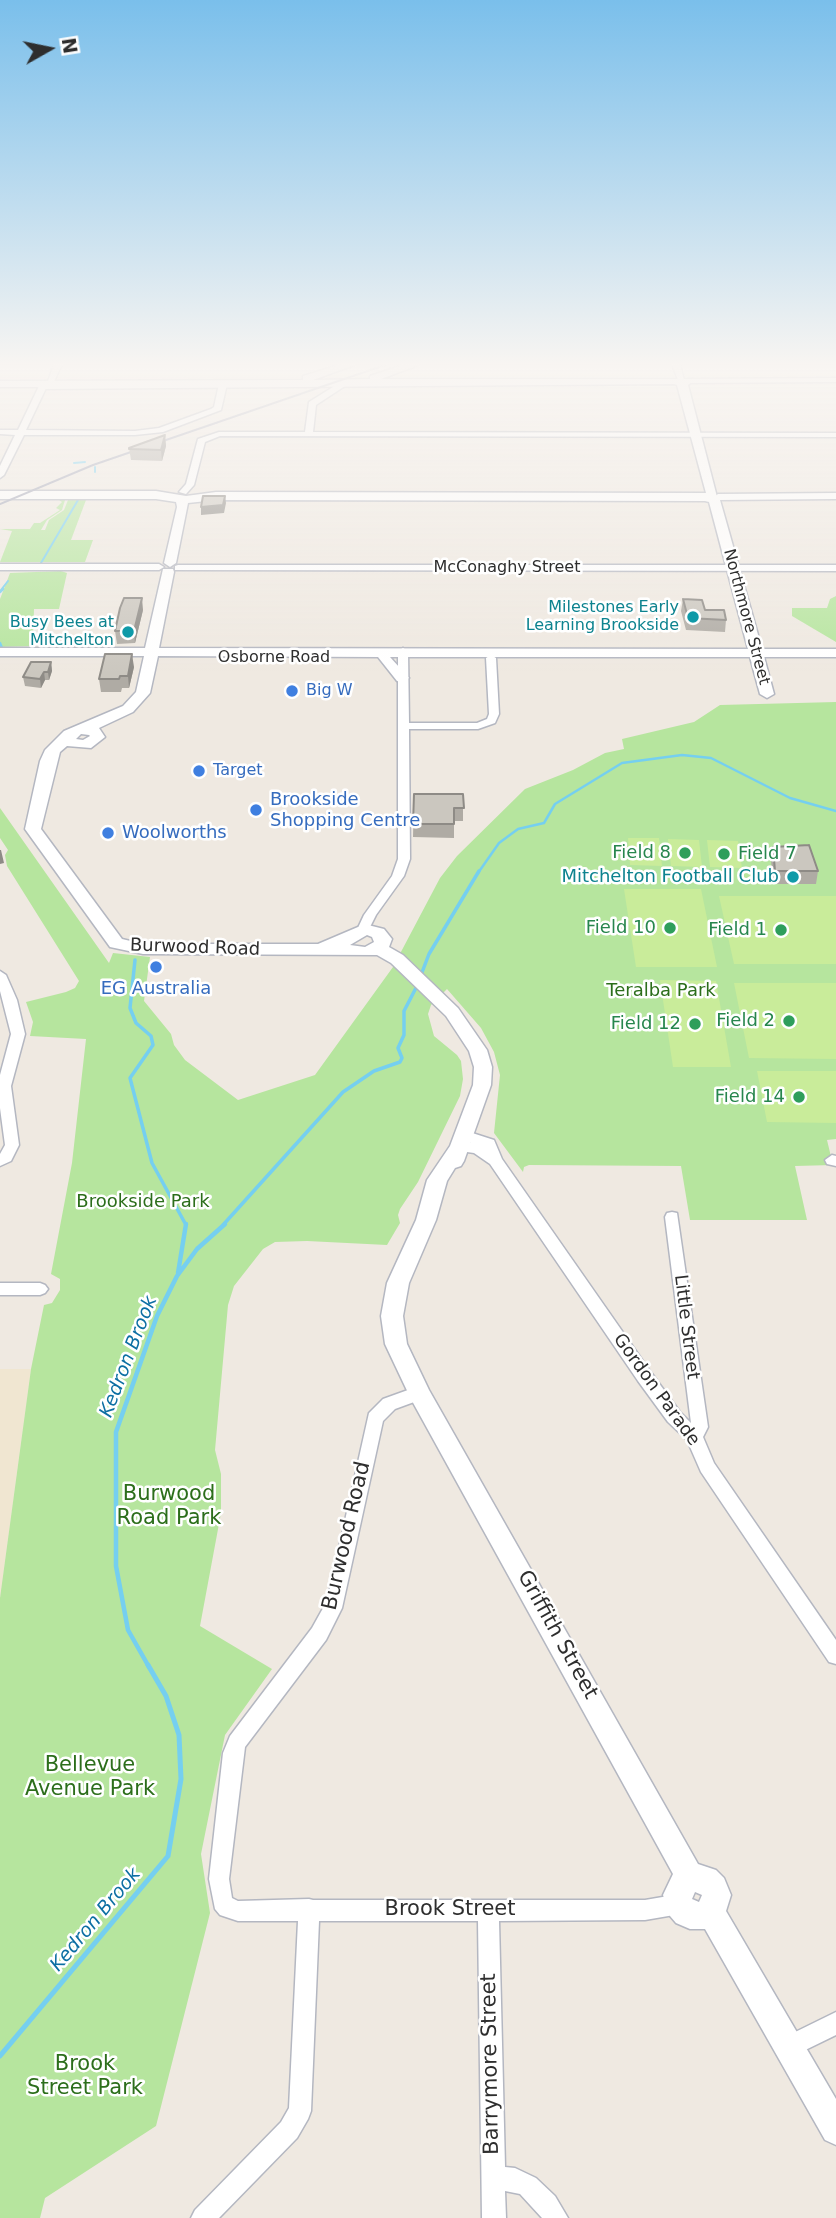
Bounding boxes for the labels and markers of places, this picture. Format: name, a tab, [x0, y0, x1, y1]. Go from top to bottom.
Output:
place label: Milestones Early Learning Brookside	[526, 598, 679, 636]
marker: Milestones Early Learning Brookside	[685, 609, 701, 625]
place label: Busy Bees at Mitchelton	[10, 613, 114, 651]
marker: Busy Bees at Mitchelton	[120, 624, 136, 640]
place label: Big W	[306, 681, 352, 701]
marker: Big W	[284, 683, 300, 699]
place label: Target	[213, 761, 262, 781]
marker: Target	[191, 763, 207, 779]
place label: Brookside Shopping Centre	[270, 789, 420, 832]
marker: Brookside Shopping Centre	[248, 802, 264, 818]
place label: Woolworths	[122, 822, 227, 844]
marker: Woolworths	[100, 825, 116, 841]
place label: Field 8	[612, 842, 671, 864]
place label: Field 7	[738, 843, 797, 865]
marker: Field 8	[677, 845, 693, 861]
marker: Field 7	[716, 846, 732, 862]
place label: Mitchelton Football Club	[561, 866, 779, 888]
marker: Mitchelton Football Club	[785, 869, 801, 885]
place label: Field 10	[586, 917, 656, 939]
place label: Field 1	[708, 919, 767, 941]
marker: Field 10	[662, 920, 678, 936]
marker: Field 1	[773, 922, 789, 938]
marker: EG Australia	[148, 959, 164, 975]
place label: EG Australia	[101, 978, 211, 1000]
place label: Field 2	[716, 1010, 775, 1032]
place label: Field 12	[611, 1013, 681, 1035]
marker: Field 2	[781, 1013, 797, 1029]
marker: Field 12	[687, 1016, 703, 1032]
place label: Field 14	[715, 1086, 785, 1108]
marker: Field 14	[791, 1089, 807, 1105]

